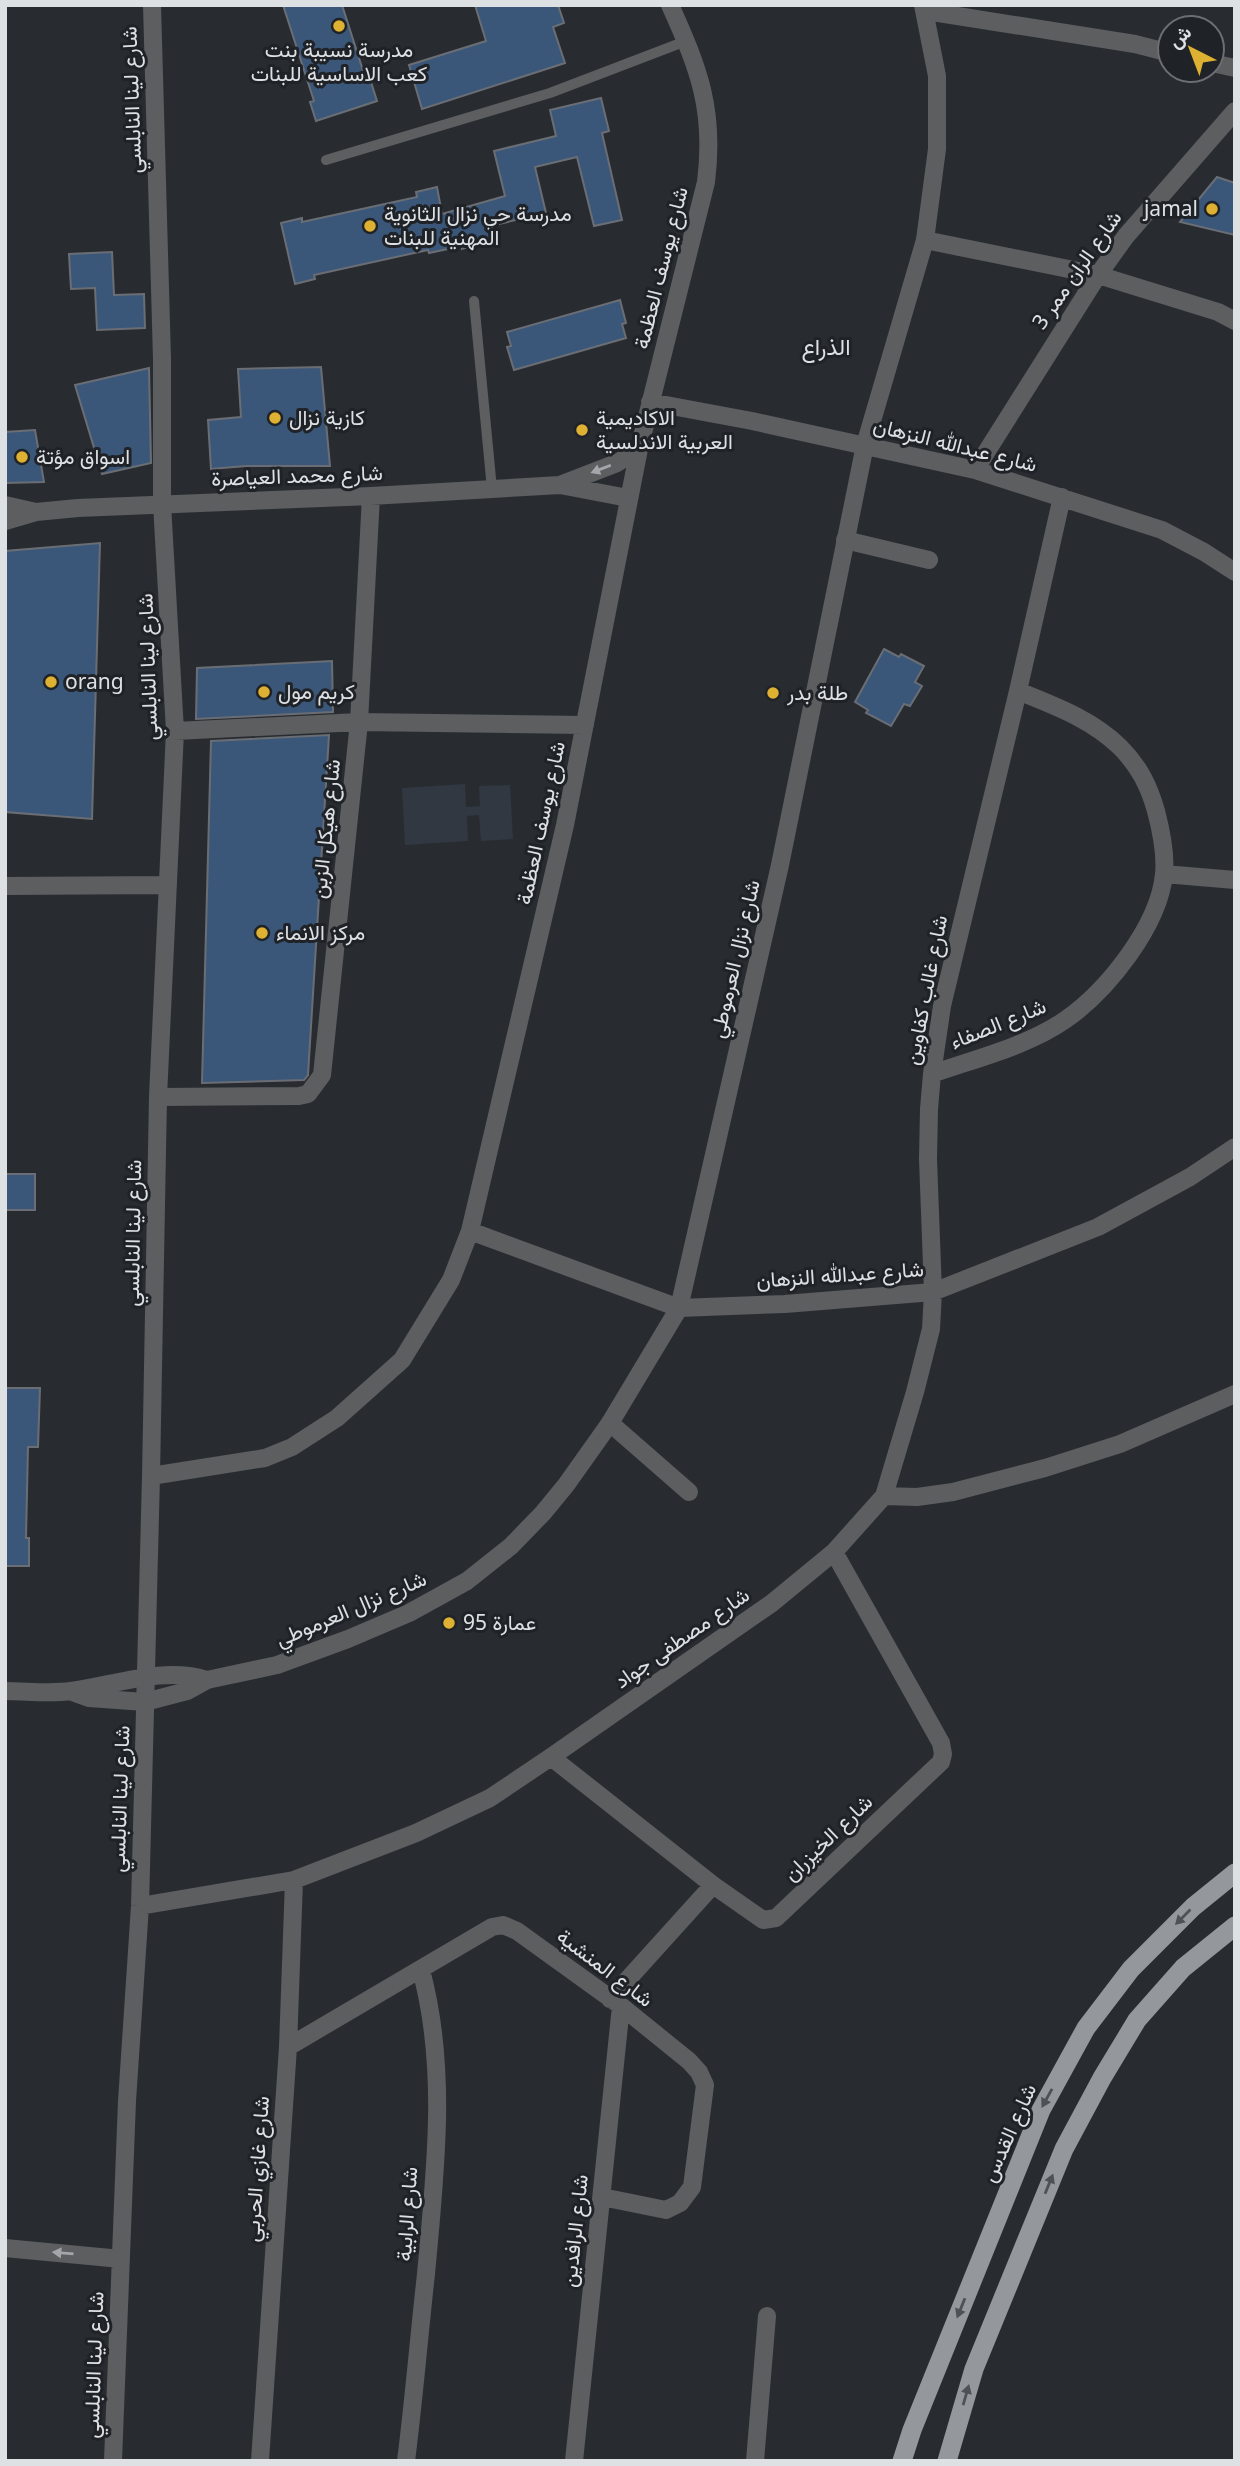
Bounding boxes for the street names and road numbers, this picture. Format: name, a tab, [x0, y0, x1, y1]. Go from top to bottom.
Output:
street label: شارع لينا النابلسي	[114, 26, 152, 174]
street label: شارع يوسف العظمة	[626, 184, 695, 352]
street label: شارع الران ممر 3	[1025, 205, 1128, 335]
street label: شارع عبدالله النزهان	[870, 410, 1040, 479]
street label: شارع محمد العياصرة	[211, 458, 383, 493]
street label: شارع لينا النابلسي	[130, 593, 168, 741]
street label: شارع يوسف العظمة	[509, 739, 572, 907]
street label: شارع هيكل الزبن	[304, 758, 347, 900]
street label: شارع نزال العرموطي	[702, 877, 770, 1041]
street label: شارع غالب كفاوين	[897, 912, 954, 1067]
street label: شارع الصفاء	[946, 991, 1050, 1056]
street label: شارع لينا النابلسي	[117, 1159, 151, 1307]
street label: شارع عبدالله النزهان	[755, 1254, 925, 1295]
street label: شارع نزال العرموطي	[271, 1564, 432, 1656]
street label: شارع مصطفى جواد	[608, 1580, 755, 1695]
street label: شارع لينا النابلسي	[102, 1725, 140, 1873]
street label: شارع الخيزران	[777, 1788, 879, 1888]
street label: شارع المنشية	[551, 1922, 660, 2013]
street label: شارع القدس	[974, 2079, 1043, 2187]
street label: شارع غازي الحربي	[237, 2095, 279, 2243]
street label: شارع الرابية	[389, 2166, 424, 2262]
street label: شارع الرافدين	[554, 2173, 595, 2289]
street label: شارع لينا النابلسي	[76, 2291, 114, 2439]

